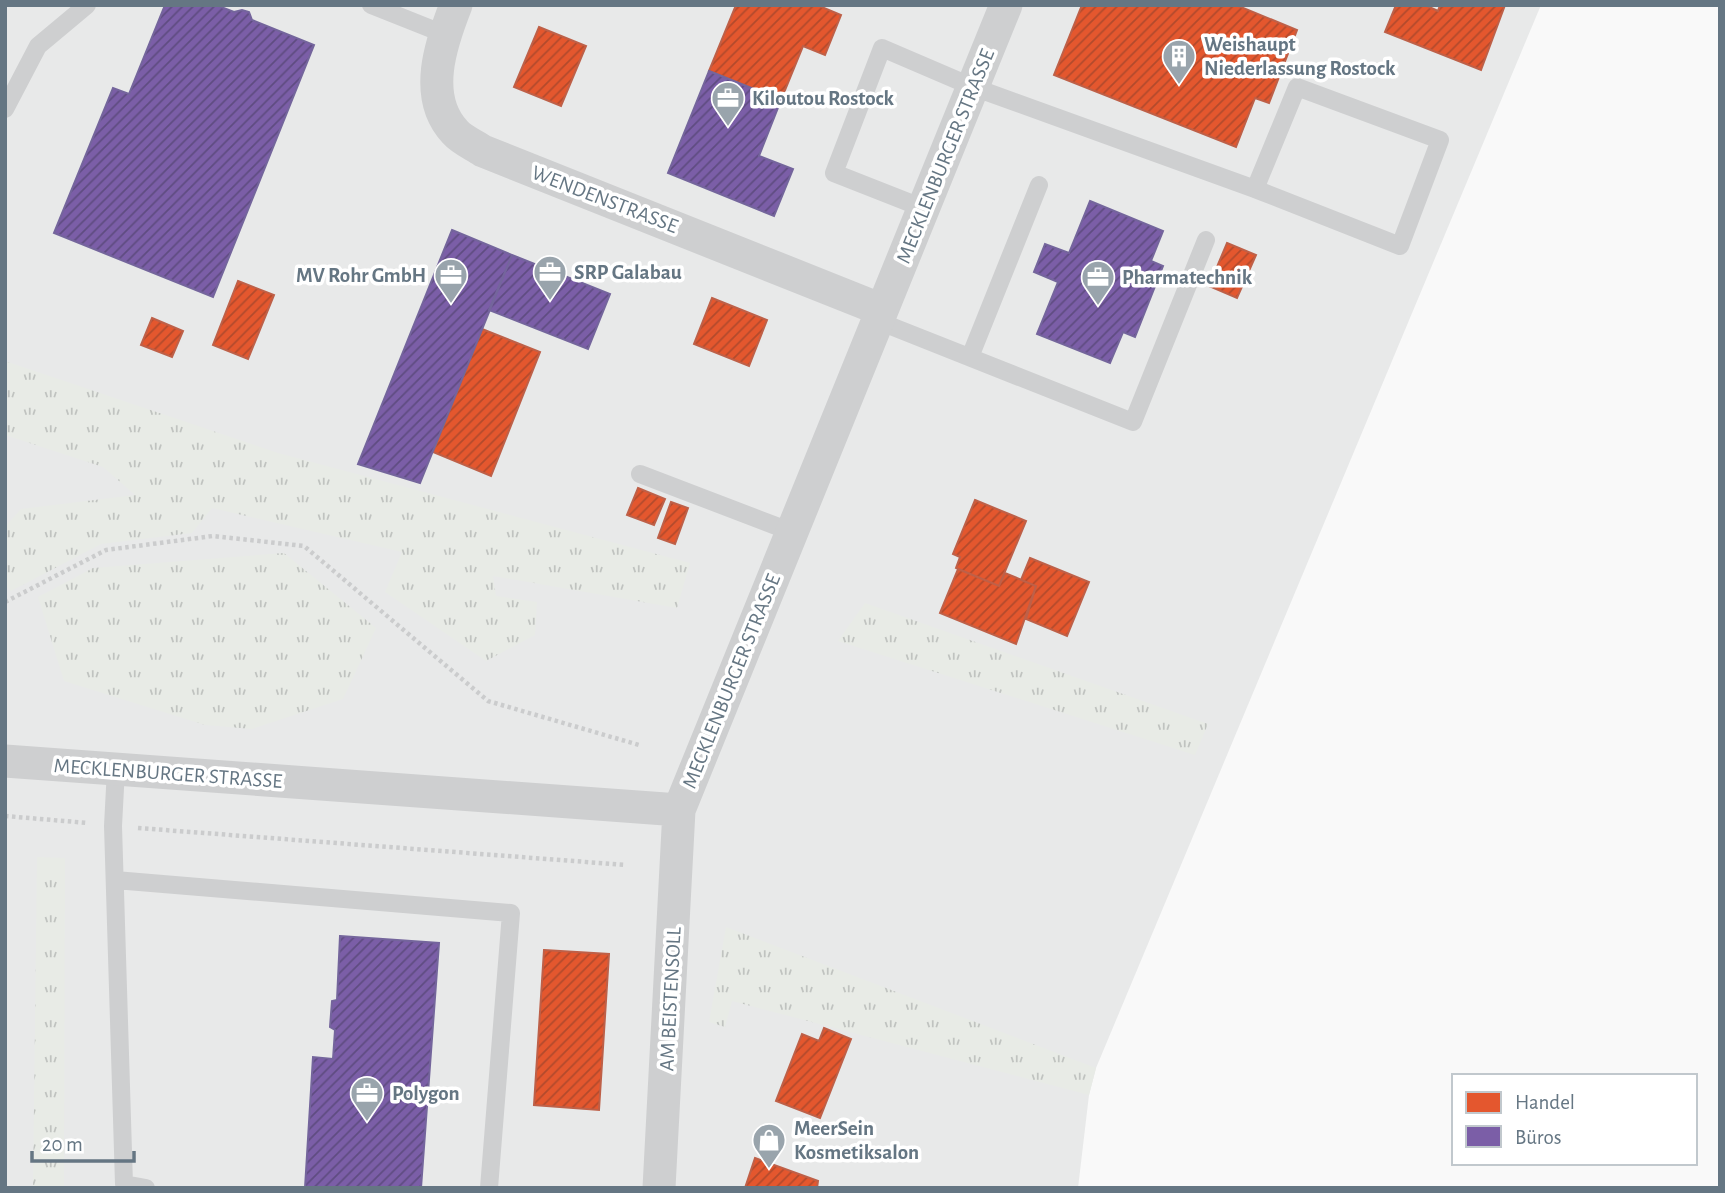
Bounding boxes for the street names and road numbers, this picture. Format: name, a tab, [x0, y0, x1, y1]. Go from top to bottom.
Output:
street label: MECKLENBURGER STRASSE	[893, 46, 998, 266]
street label: WENDENSTRASSE	[529, 162, 681, 237]
street label: MECKLENBURGER STRASSE	[679, 571, 784, 791]
street label: MECKLENBURGER STRASSE	[53, 755, 283, 792]
street label: AM BEISTENSOLL	[656, 926, 685, 1072]

